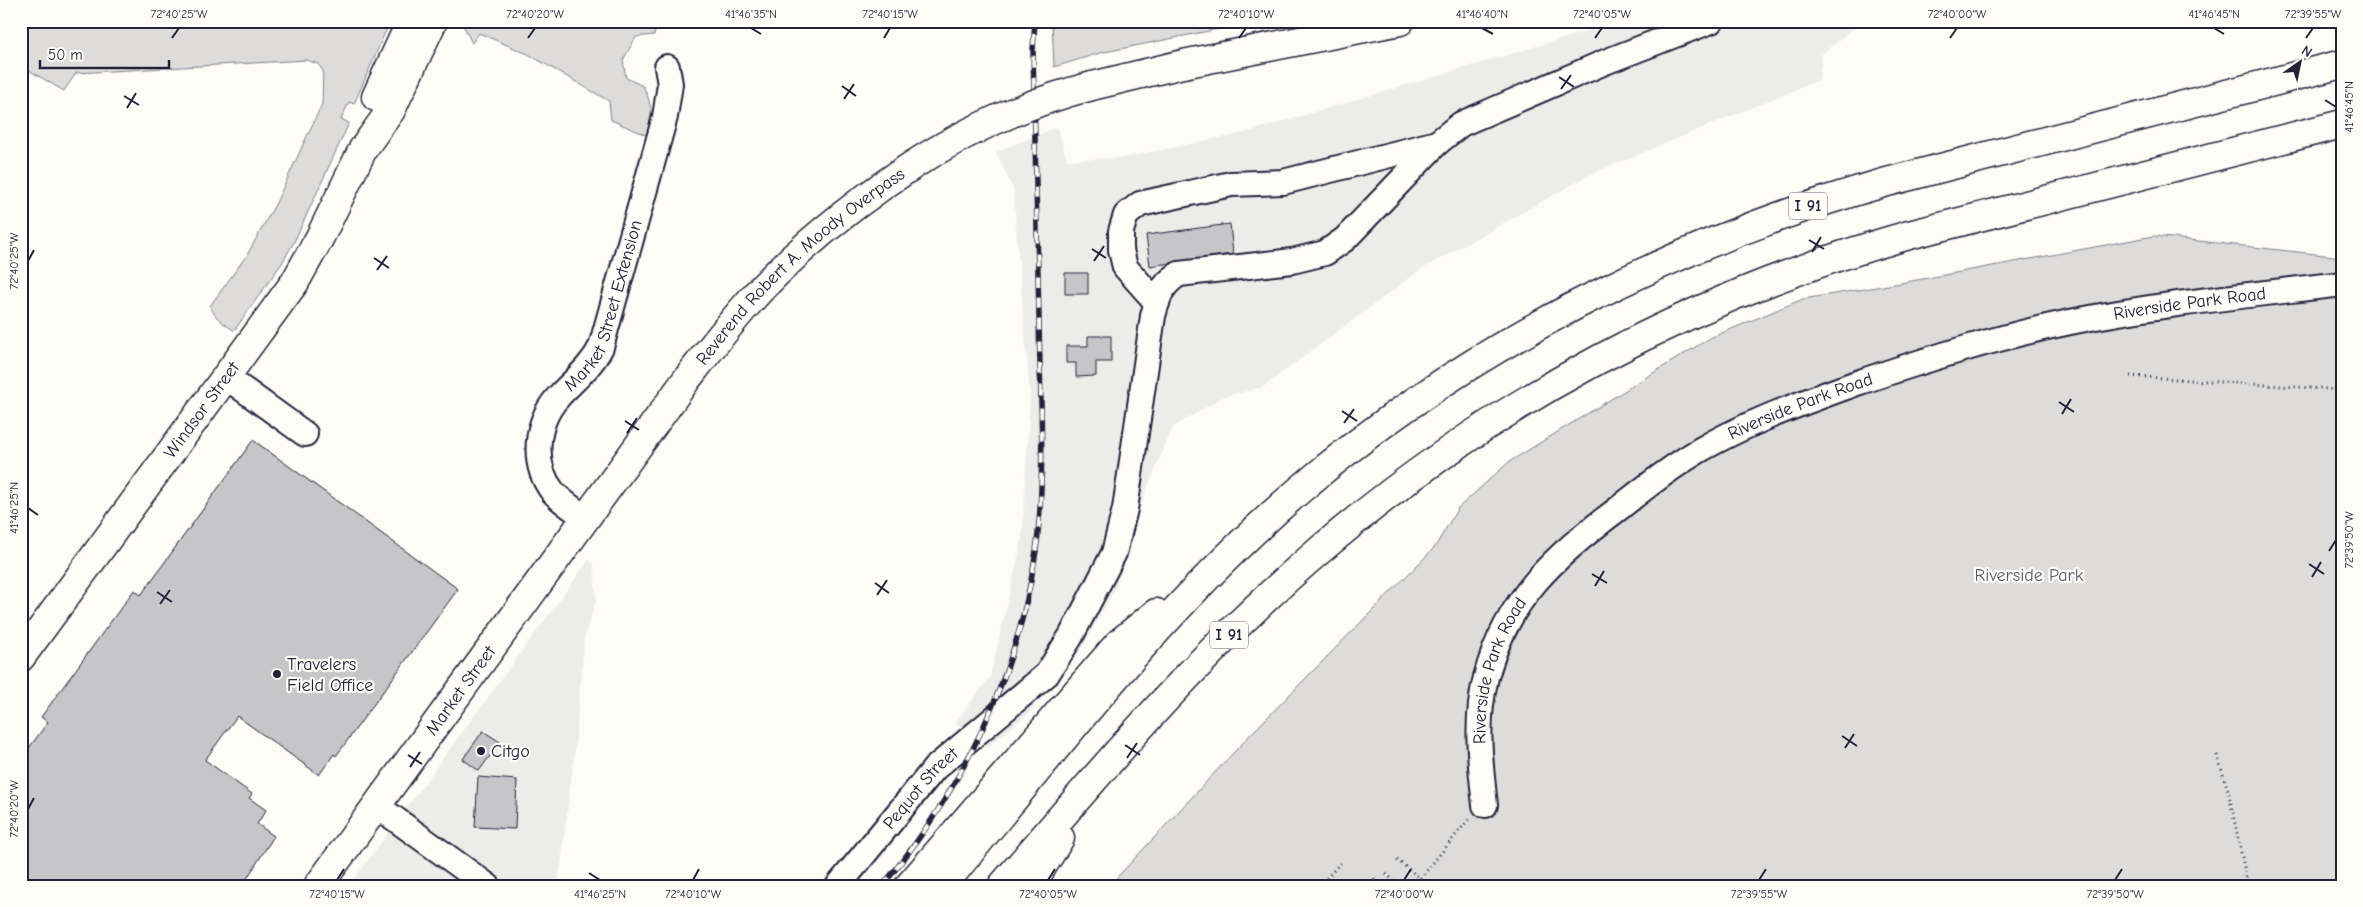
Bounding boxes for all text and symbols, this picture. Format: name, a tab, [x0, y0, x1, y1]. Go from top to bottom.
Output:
text: 72°40'25"W	[151, 7, 208, 21]
text: 72°40'20"W	[506, 7, 564, 21]
text: 41°46'35"N	[725, 7, 777, 21]
text: 72°40'15"W	[862, 7, 918, 21]
text: 72°40'10"W	[1218, 7, 1275, 21]
text: 41°46'40"N	[1456, 7, 1508, 21]
text: 72°40'05"W	[1573, 7, 1632, 21]
text: 72°40'00"W	[1928, 7, 1987, 21]
text: 41°46'45"N	[2188, 7, 2240, 21]
text: 72°39'55"W	[2285, 7, 2342, 21]
scale bar	[40, 38, 169, 70]
north arrow	[2276, 38, 2326, 88]
text: N	[2298, 42, 2315, 61]
text: 50 m	[48, 46, 83, 64]
text: 41°46'45"N	[2342, 81, 2356, 133]
street label: Reverend Robert A. Moody Overpass	[691, 163, 909, 369]
road number: I 91	[1789, 192, 1827, 220]
street label: Market Street Extension	[559, 217, 646, 396]
text: 72°40'25"W	[7, 232, 21, 289]
street label: Riverside Park Road	[2112, 283, 2267, 324]
street label: Windsor Street	[159, 357, 244, 462]
street label: Riverside Park Road	[1724, 368, 1875, 444]
text: 41°46'25"N	[7, 482, 21, 534]
text: 72°39'50"W	[2342, 511, 2356, 569]
park label: Riverside Park	[1975, 565, 2084, 586]
street label: Riverside Park Road	[1469, 593, 1531, 744]
road number: I 91	[1210, 622, 1248, 648]
street label: Market Street	[421, 641, 500, 739]
place label: Travelers Field Office	[287, 654, 373, 696]
marker: Travelers Field Office	[271, 668, 283, 680]
place label: Citgo	[491, 741, 530, 762]
street label: Pequot Street	[879, 742, 963, 833]
marker: Citgo	[475, 745, 487, 757]
text: 72°40'20"W	[7, 780, 21, 838]
text: 72°40'15"W	[309, 887, 365, 901]
text: 41°46'25"N	[574, 887, 626, 901]
text: 72°40'10"W	[665, 887, 722, 901]
text: 72°40'05"W	[1019, 887, 1078, 901]
text: 72°40'00"W	[1375, 887, 1434, 901]
text: 72°39'55"W	[1731, 887, 1788, 901]
text: 72°39'50"W	[2086, 887, 2144, 901]

